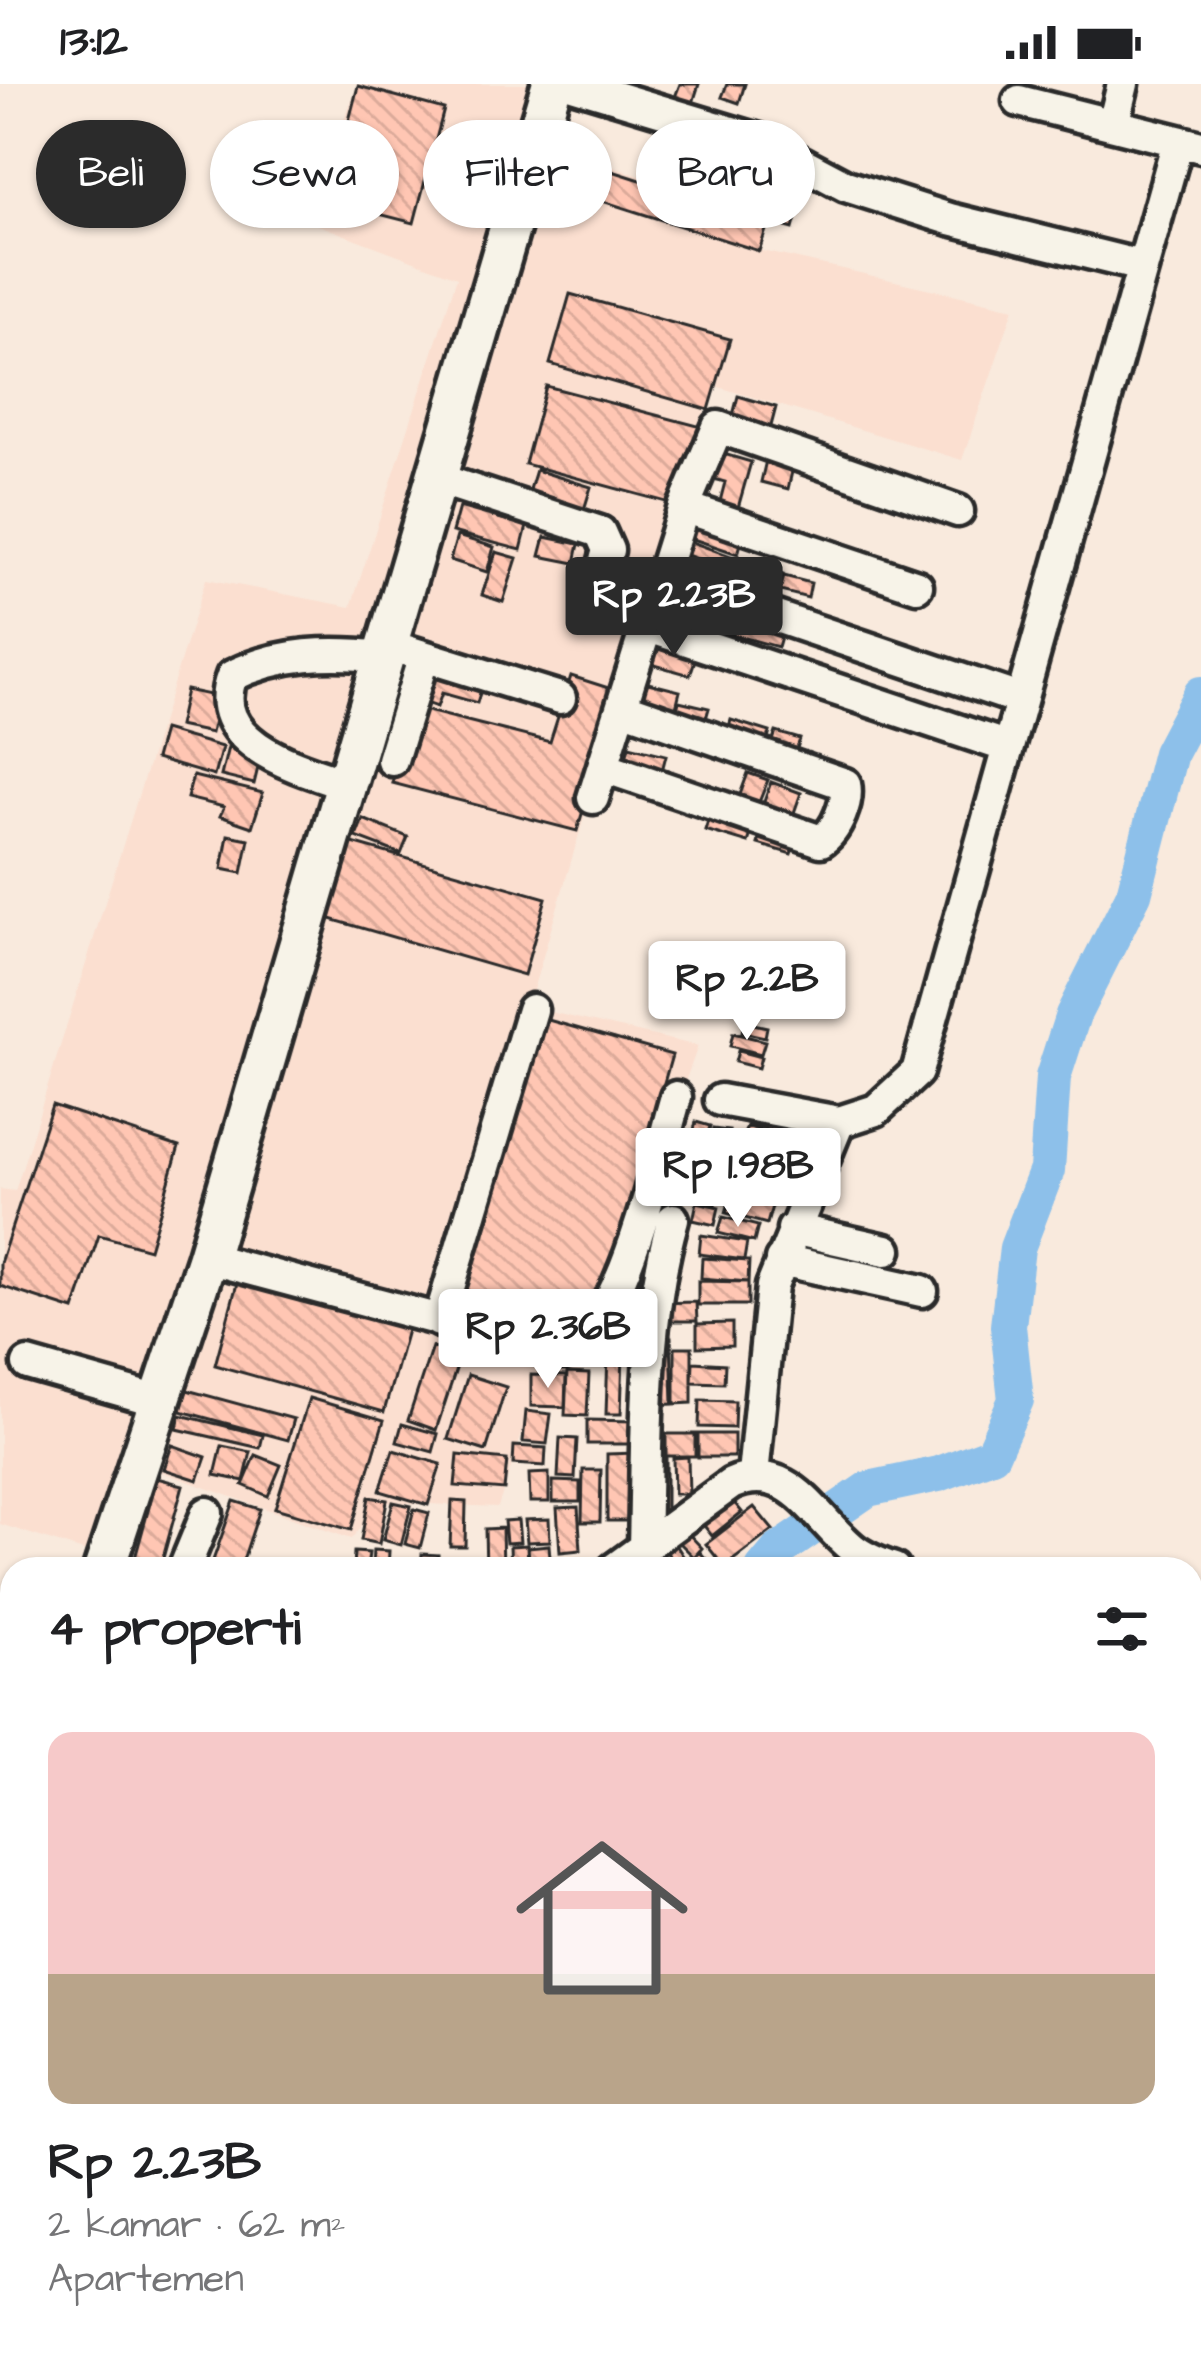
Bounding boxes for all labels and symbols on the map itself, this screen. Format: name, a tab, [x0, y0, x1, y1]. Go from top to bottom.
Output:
pin: Rp 2.23B	[550, 557, 798, 659]
pin: Rp 2.2B	[636, 941, 858, 1043]
pin: Rp 1.98B	[614, 1128, 862, 1230]
pin: Rp 2.36B	[424, 1289, 672, 1391]

